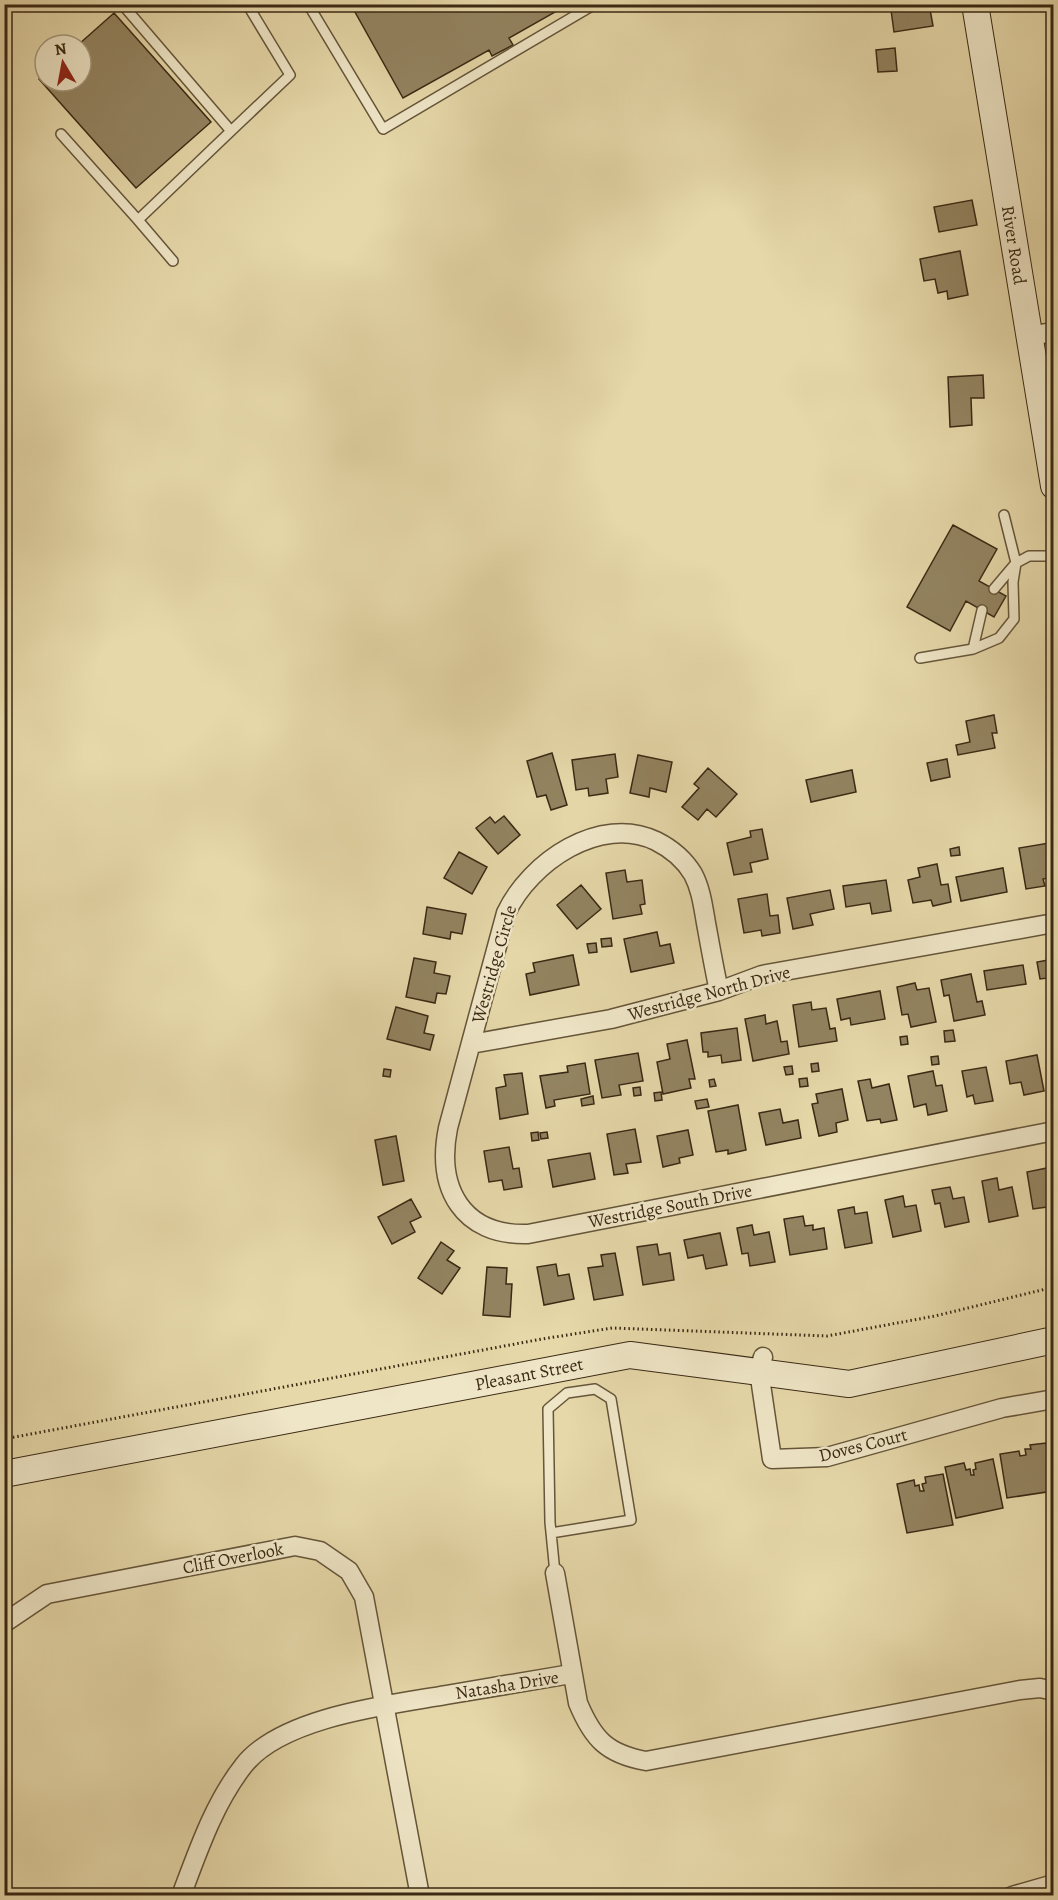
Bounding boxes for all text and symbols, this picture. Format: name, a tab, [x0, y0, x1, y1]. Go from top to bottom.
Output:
north arrow	[33, 33, 93, 93]
text: N	[53, 37, 69, 61]
street label: River Road	[996, 204, 1032, 287]
street label: Westridge Circle	[465, 902, 522, 1027]
street label: Westridge North Drive	[624, 960, 793, 1026]
street label: Westridge South Drive	[585, 1178, 754, 1234]
street label: Pleasant Street	[473, 1352, 585, 1396]
street label: Doves Court	[816, 1422, 910, 1468]
street label: Cliff Overlook	[181, 1536, 286, 1580]
street label: Natasha Drive	[454, 1665, 560, 1705]

